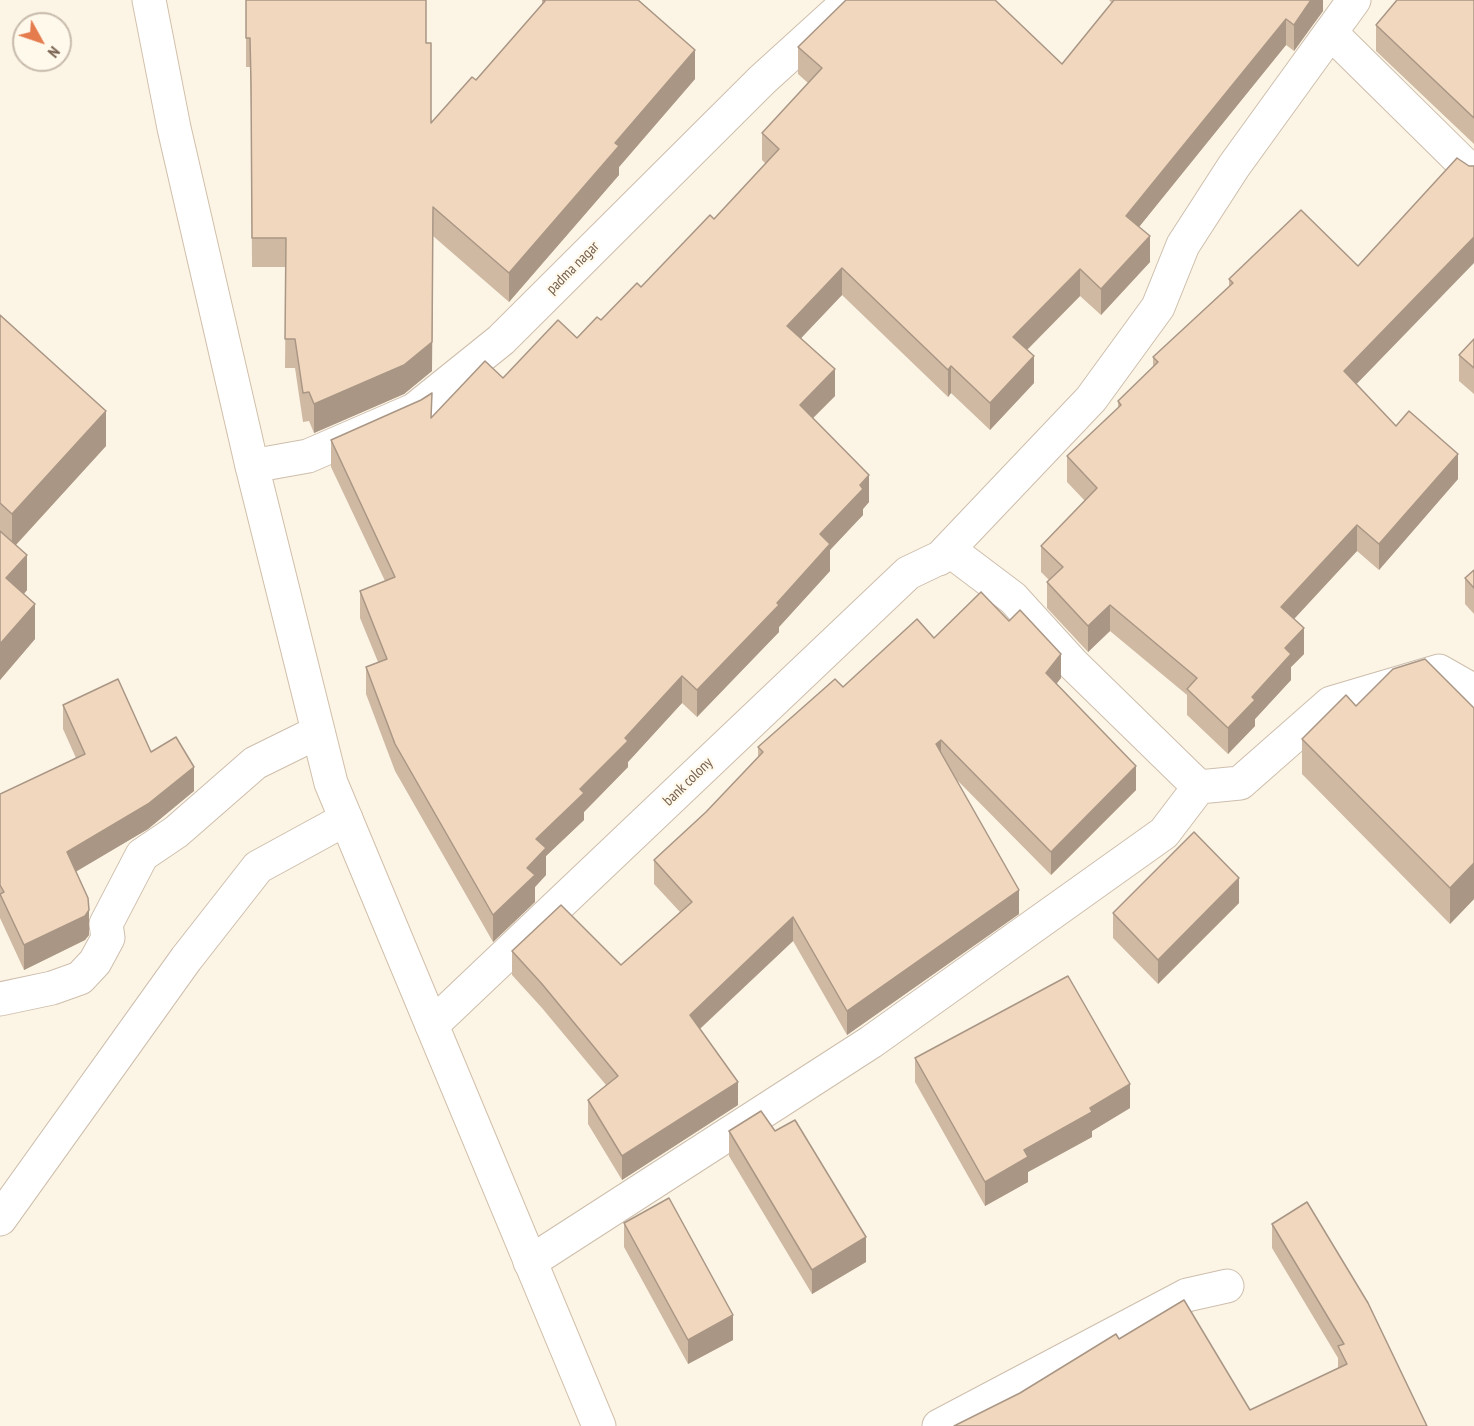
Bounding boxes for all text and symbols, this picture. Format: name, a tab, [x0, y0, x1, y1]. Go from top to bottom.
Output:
north arrow	[12, 12, 72, 72]
text: N	[44, 43, 65, 62]
street label: padma nagar	[543, 238, 603, 298]
street label: bank colony	[659, 754, 717, 810]

